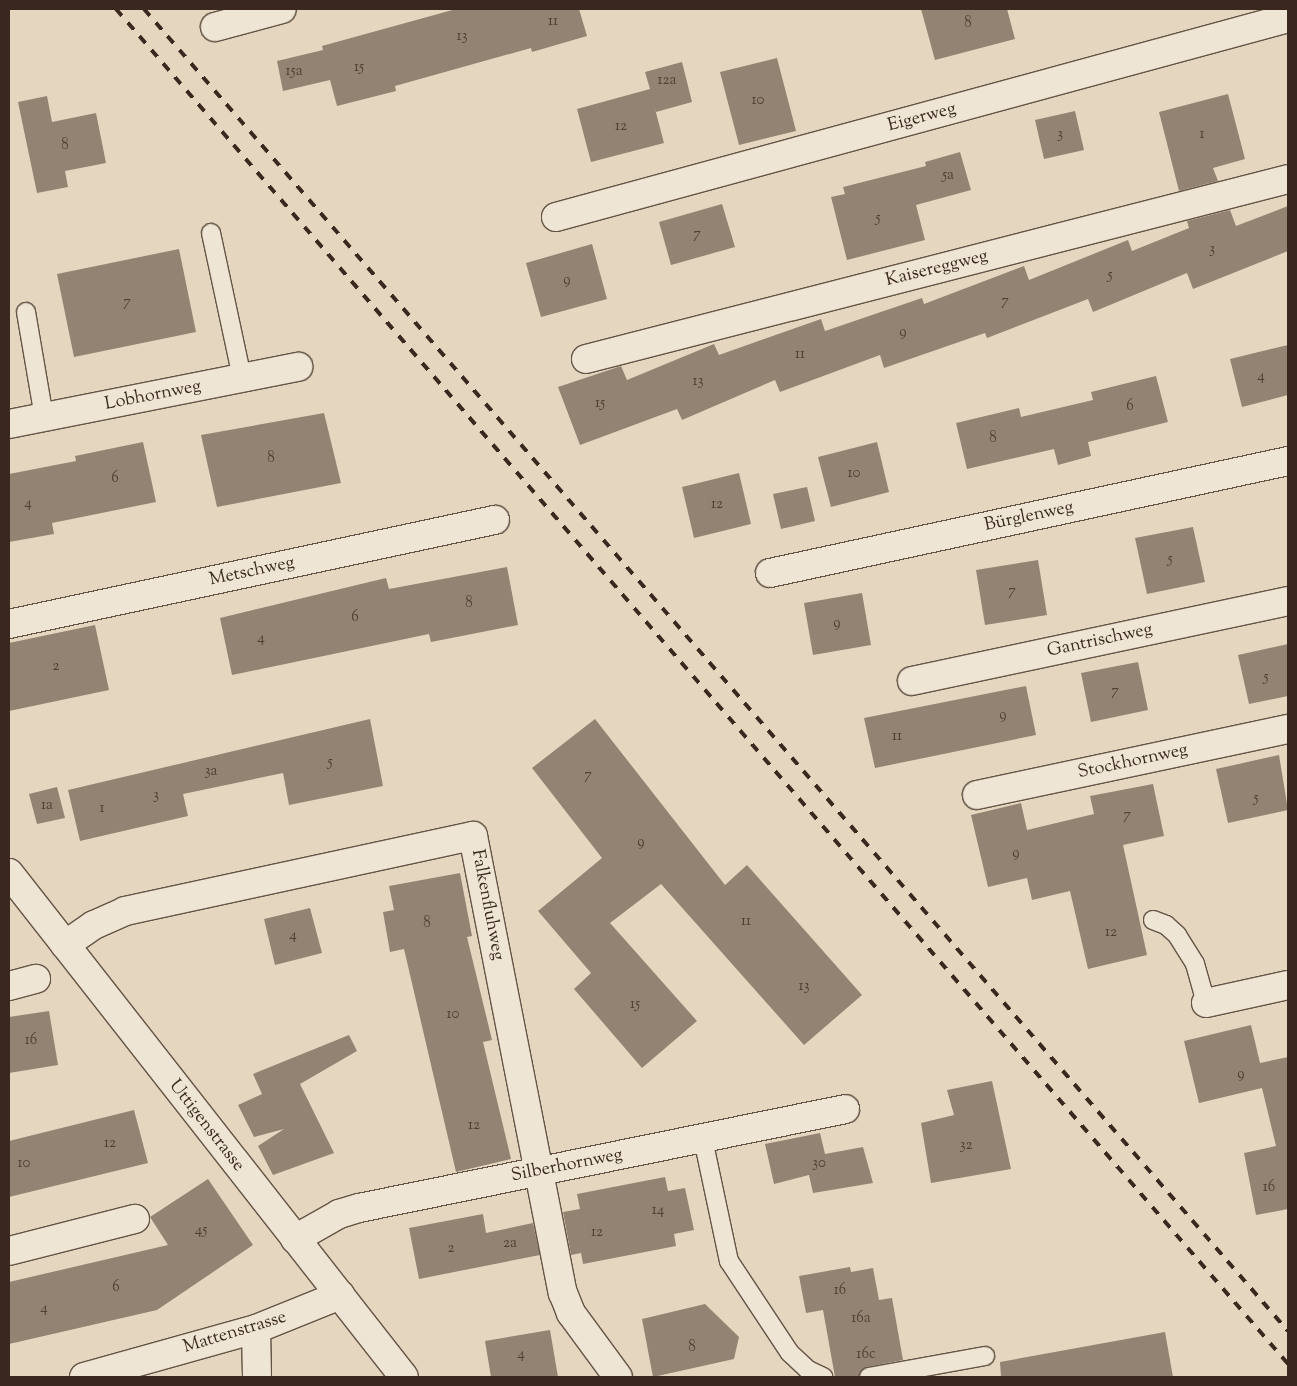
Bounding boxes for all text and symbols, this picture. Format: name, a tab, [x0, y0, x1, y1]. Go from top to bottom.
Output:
house number: 11	[548, 13, 558, 31]
house number: 8	[964, 15, 972, 33]
house number: 13	[456, 28, 468, 46]
house number: 15	[354, 59, 364, 77]
house number: 15a	[285, 63, 303, 81]
house number: 12a	[657, 72, 677, 90]
house number: 10	[752, 92, 764, 110]
street label: Eigerweg	[885, 99, 959, 137]
house number: 12	[615, 118, 627, 136]
house number: 3	[1057, 126, 1063, 144]
house number: 1	[1199, 126, 1205, 144]
house number: 8	[61, 137, 69, 155]
house number: 5a	[942, 167, 954, 185]
house number: 5	[875, 210, 881, 228]
house number: 7	[693, 226, 701, 244]
house number: 3	[1209, 241, 1215, 259]
street label: Kaisereggweg	[884, 246, 990, 292]
house number: 5	[1107, 267, 1113, 285]
house number: 9	[563, 272, 571, 290]
house number: 7	[1001, 293, 1009, 311]
house number: 7	[123, 294, 131, 312]
house number: 9	[899, 324, 907, 342]
house number: 11	[795, 346, 805, 364]
house number: 4	[1257, 368, 1265, 386]
house number: 13	[692, 373, 704, 391]
street label: Lobhornweg	[103, 376, 203, 416]
house number: 15	[595, 395, 605, 413]
house number: 6	[1126, 398, 1134, 416]
house number: 8	[989, 430, 997, 448]
house number: 8	[267, 450, 275, 468]
house number: 10	[848, 465, 860, 483]
house number: 6	[111, 470, 119, 488]
house number: 4	[24, 495, 32, 513]
house number: 12	[711, 496, 723, 514]
street label: Bürglenweg	[982, 497, 1076, 537]
house number: 5	[1167, 551, 1173, 569]
street label: Metschweg	[208, 552, 296, 592]
house number: 7	[1008, 583, 1016, 601]
house number: 8	[465, 595, 473, 613]
house number: 6	[351, 609, 359, 627]
house number: 9	[833, 615, 841, 633]
street label: Gantrischweg	[1045, 619, 1155, 663]
house number: 4	[257, 630, 265, 648]
house number: 2	[52, 658, 60, 676]
house number: 5	[1263, 669, 1269, 687]
house number: 7	[1111, 683, 1119, 701]
house number: 9	[999, 707, 1007, 725]
house number: 11	[892, 728, 902, 746]
street label: Stockhornweg	[1076, 740, 1190, 784]
house number: 5	[327, 754, 333, 772]
house number: 3a	[205, 763, 217, 781]
house number: 7	[584, 767, 592, 785]
house number: 3	[153, 787, 159, 805]
house number: 5	[1253, 790, 1259, 808]
house number: 1a	[41, 797, 53, 815]
house number: 1	[99, 800, 105, 818]
house number: 7	[1123, 807, 1131, 825]
house number: 9	[637, 834, 645, 852]
house number: 9	[1012, 845, 1020, 863]
street label: Falkenfluhweg	[466, 848, 508, 962]
house number: 11	[741, 913, 751, 931]
house number: 8	[423, 915, 431, 933]
house number: 12	[1105, 924, 1117, 942]
house number: 4	[289, 927, 297, 945]
house number: 13	[798, 978, 810, 996]
house number: 15	[630, 996, 640, 1014]
house number: 10	[447, 1006, 459, 1024]
house number: 16	[25, 1032, 37, 1050]
house number: 9	[1237, 1066, 1245, 1084]
street label: Uttigenstrasse	[163, 1076, 249, 1176]
house number: 12	[468, 1117, 480, 1135]
house number: 12	[104, 1135, 116, 1153]
house number: 32	[959, 1137, 973, 1155]
street label: Silberhornweg	[509, 1145, 625, 1187]
house number: 10	[18, 1155, 30, 1173]
house number: 30	[812, 1155, 826, 1173]
house number: 16	[1263, 1179, 1275, 1197]
house number: 14	[652, 1202, 664, 1220]
house number: 45	[195, 1222, 207, 1240]
house number: 12	[591, 1224, 603, 1242]
house number: 2a	[503, 1235, 517, 1253]
house number: 2	[447, 1240, 455, 1258]
house number: 6	[112, 1279, 120, 1297]
house number: 16	[834, 1282, 846, 1300]
house number: 4	[40, 1300, 48, 1318]
street label: Mattenstrasse	[181, 1307, 289, 1359]
house number: 16a	[851, 1310, 871, 1328]
house number: 8	[688, 1339, 696, 1357]
house number: 4	[517, 1346, 525, 1364]
house number: 16c	[856, 1346, 876, 1364]

